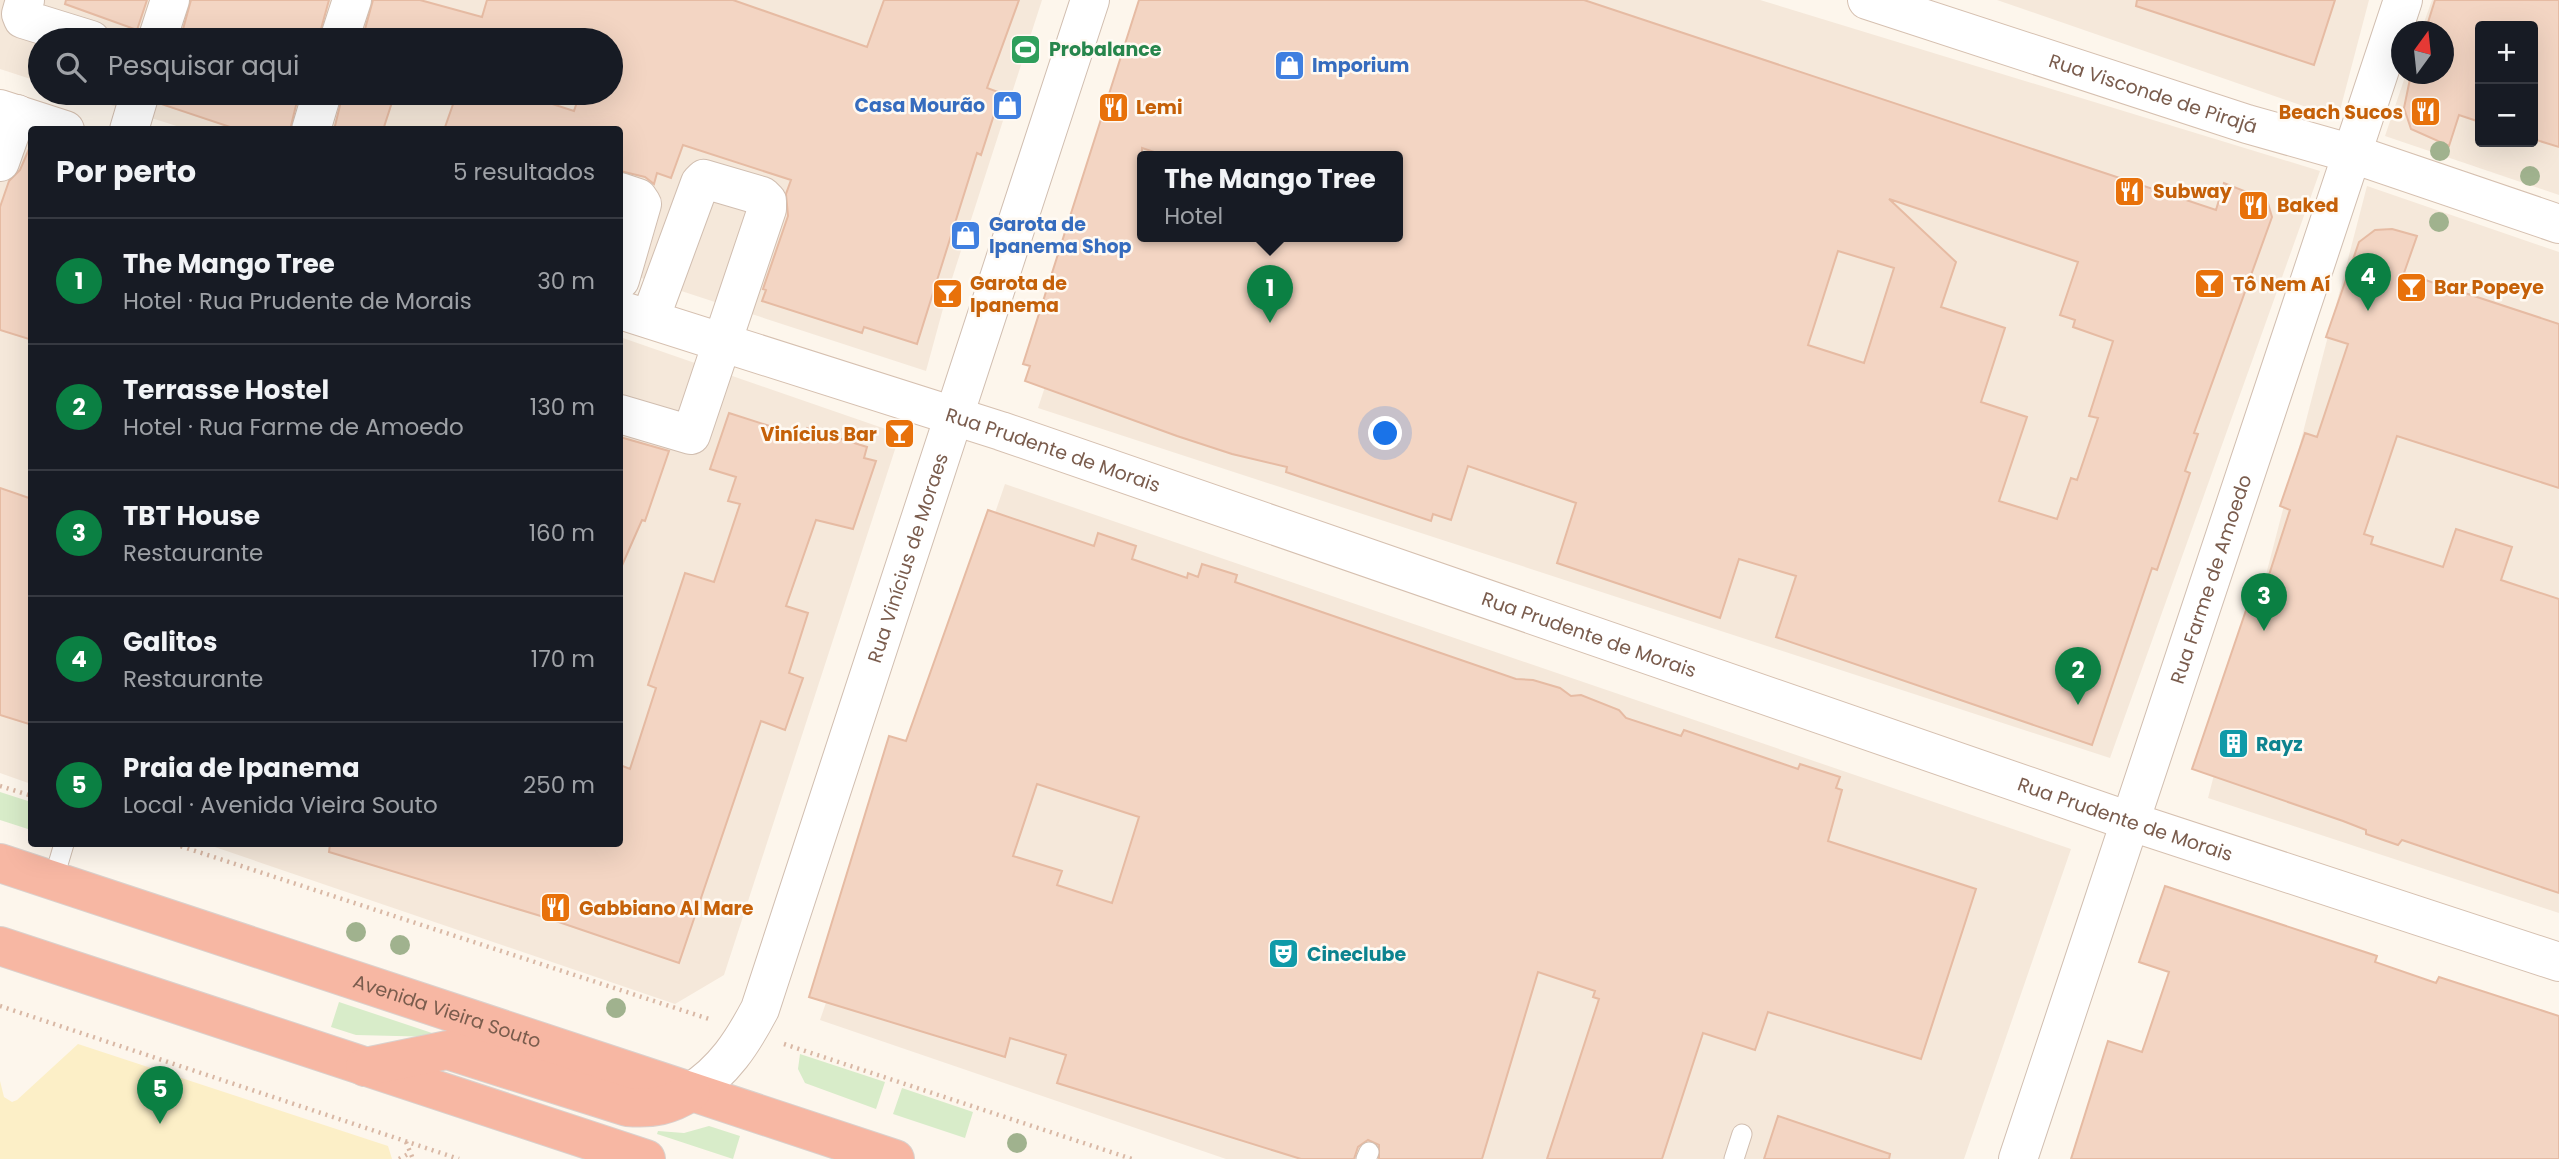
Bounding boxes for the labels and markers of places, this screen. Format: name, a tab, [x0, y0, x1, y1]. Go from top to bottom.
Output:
sports icon: Probalance	[1009, 32, 1043, 66]
place label: Probalance	[1049, 36, 1162, 63]
shop icon: Imporium	[1272, 48, 1306, 82]
place label: Imporium	[1312, 52, 1409, 79]
shop icon: Casa Mourão	[991, 88, 1025, 122]
restaurant icon: Lemi	[1096, 90, 1130, 124]
place label: Casa Mourão	[855, 92, 985, 119]
place label: Lemi	[1136, 94, 1183, 121]
restaurant icon: Beach Sucos	[2409, 95, 2443, 129]
place label: Beach Sucos	[2279, 99, 2403, 126]
restaurant icon: Subway	[2113, 174, 2147, 208]
place label: Subway	[2153, 178, 2233, 205]
restaurant icon: Baked	[2237, 188, 2271, 222]
place label: Baked	[2277, 192, 2339, 219]
place label: Garota de Ipanema Shop	[989, 211, 1132, 260]
shop icon: Garota de Ipanema Shop	[949, 218, 983, 252]
pin: 4	[2345, 253, 2391, 311]
pin: 1	[1247, 265, 1293, 323]
bar icon: Tô Nem Aí	[2193, 267, 2227, 301]
place label: Garota de Ipanema	[970, 270, 1067, 319]
bar icon: Bar Popeye	[2394, 270, 2428, 304]
place label: Tô Nem Aí	[2233, 271, 2331, 298]
place label: Bar Popeye	[2434, 274, 2544, 301]
bar icon: Garota de Ipanema	[930, 277, 964, 311]
bar icon: Vinícius Bar	[883, 417, 917, 451]
place label: Vinícius Bar	[761, 421, 877, 448]
pin: 3	[2241, 573, 2287, 631]
pin: 2	[2055, 647, 2101, 705]
building icon: Rayz	[2216, 727, 2250, 761]
place label: Rayz	[2256, 731, 2303, 758]
restaurant icon: Gabbiano Al Mare	[539, 891, 573, 925]
place label: Gabbiano Al Mare	[579, 895, 754, 922]
theatre icon: Cineclube	[1267, 937, 1301, 971]
place label: Cineclube	[1307, 941, 1406, 968]
pin: 5	[137, 1066, 183, 1124]

